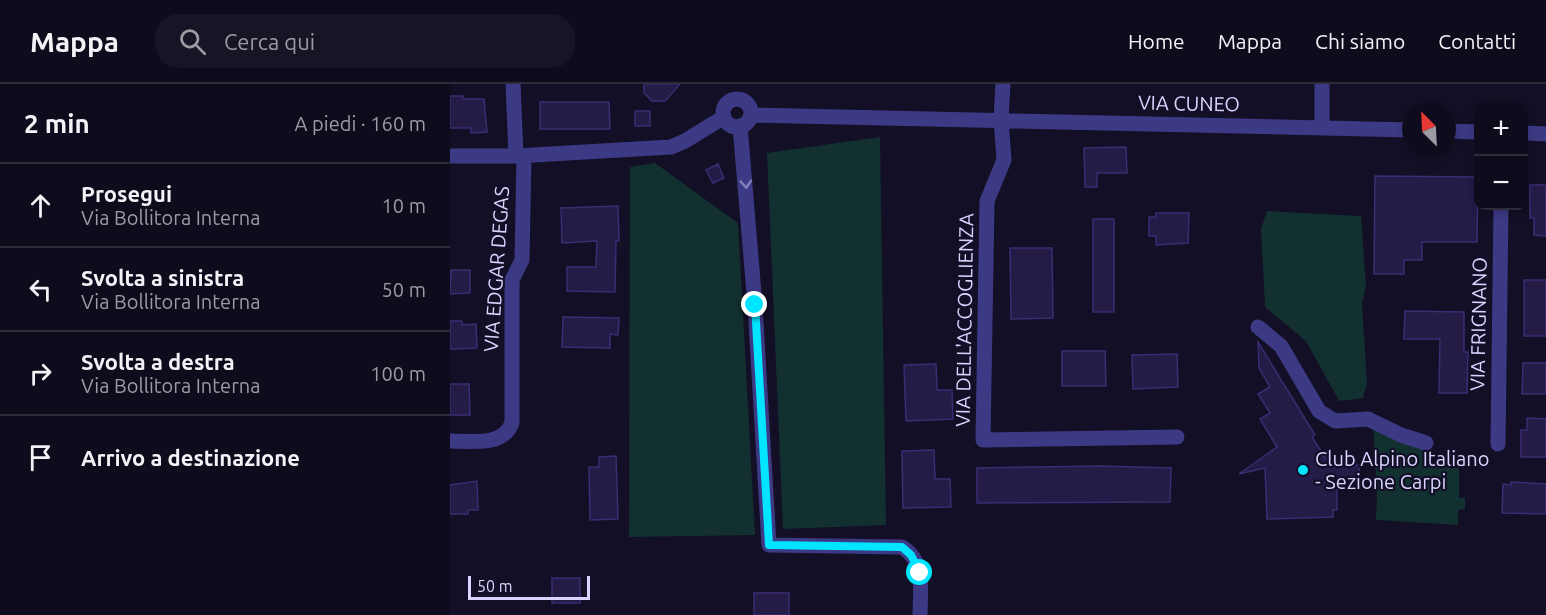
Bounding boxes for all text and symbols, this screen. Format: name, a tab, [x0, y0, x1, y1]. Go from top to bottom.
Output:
search box	[155, 14, 575, 68]
icon: search	[176, 25, 209, 58]
text: Mappa	[30, 26, 119, 57]
text: Cerca qui	[224, 29, 315, 54]
text: Home	[1128, 29, 1185, 53]
text: Mappa	[1218, 29, 1282, 53]
text: Chi siamo	[1315, 29, 1405, 53]
text: Contatti	[1438, 29, 1516, 53]
street label: VIA CUNEO	[1138, 91, 1240, 115]
north arrow	[1402, 102, 1456, 156]
map controls	[1474, 102, 1528, 210]
button: +	[1474, 102, 1528, 156]
text: 2 min	[24, 109, 90, 138]
text: A piedi · 160 m	[295, 112, 426, 135]
button: −	[1474, 156, 1528, 210]
one-way arrow	[739, 180, 752, 189]
text: Prosegui	[81, 181, 172, 206]
street label: VIA EDGAR DEGAS	[479, 185, 513, 353]
icon: ahead	[24, 189, 57, 222]
text: 10 m	[382, 194, 426, 217]
text: Via Bollitora Interna	[81, 206, 260, 229]
street label: VIA DELL'ACCOGLIENZA	[951, 213, 977, 427]
street label: VIA FRIGNANO	[1465, 257, 1491, 391]
text: Svolta a sinistra	[81, 265, 244, 290]
icon: left	[24, 273, 57, 306]
text: 50 m	[382, 278, 426, 301]
text: Via Bollitora Interna	[81, 290, 260, 313]
route end	[741, 291, 767, 317]
text: Svolta a destra	[81, 349, 235, 374]
icon: right	[24, 357, 57, 390]
text: 100 m	[370, 362, 426, 385]
text: Via Bollitora Interna	[81, 374, 260, 397]
icon: arrive	[24, 441, 57, 474]
text: Arrivo a destinazione	[81, 445, 300, 470]
place label: Club Alpino Italiano - Sezione Carpi	[1315, 447, 1489, 493]
marker: Club Alpino Italiano - Sezione Carpi	[1296, 463, 1310, 477]
route start	[906, 559, 932, 585]
scale bar	[468, 573, 590, 600]
text: 50 m	[477, 577, 513, 595]

